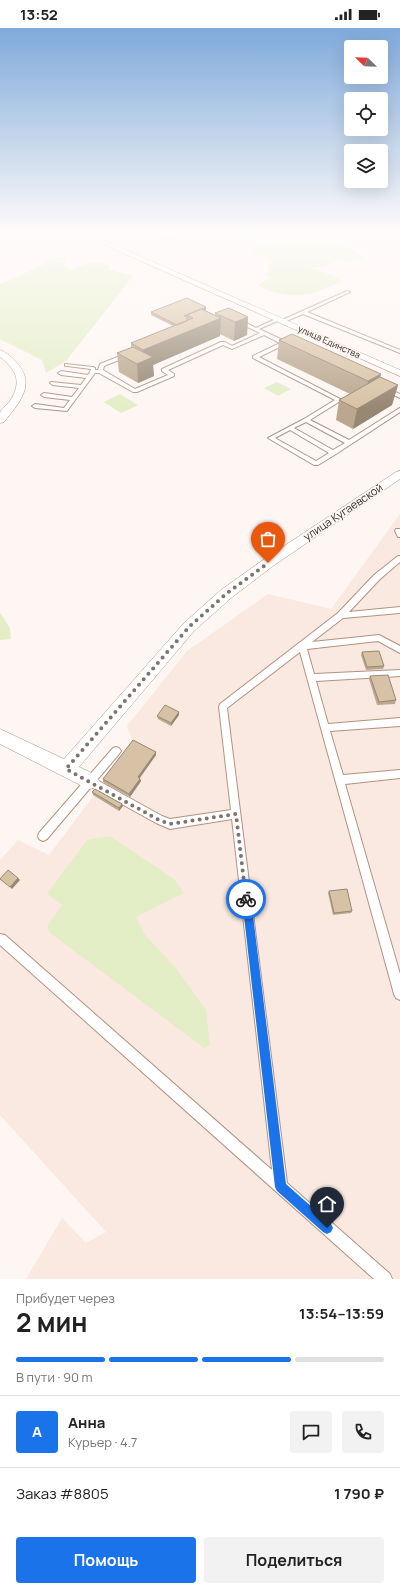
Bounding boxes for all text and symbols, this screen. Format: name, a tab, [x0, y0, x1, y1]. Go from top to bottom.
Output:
text: 13:52	[20, 4, 58, 25]
north arrow	[344, 40, 388, 84]
map controls	[344, 40, 388, 188]
button: locate	[344, 92, 388, 136]
button: layers	[344, 144, 388, 188]
street label: улица Единства	[296, 322, 363, 361]
street label: улица Кугаевской	[300, 479, 385, 544]
pin	[251, 522, 285, 563]
icon: bag	[257, 528, 279, 550]
courier	[226, 879, 266, 919]
icon: bike	[235, 888, 257, 910]
pin	[310, 1187, 344, 1228]
icon: home	[316, 1193, 338, 1215]
text: Прибудет через	[16, 1289, 115, 1307]
text: 13:54–13:59	[299, 1303, 384, 1324]
text: 2 мин	[16, 1304, 88, 1340]
text: В пути · 90 m	[16, 1368, 93, 1386]
button: chat	[290, 1411, 332, 1453]
button: phone	[342, 1411, 384, 1453]
text: Анна	[68, 1412, 105, 1433]
text: А	[32, 1421, 42, 1442]
text: Курьер · 4.7	[68, 1433, 137, 1451]
text: Заказ #8805	[16, 1483, 109, 1504]
text: 1 790 ₽	[334, 1483, 384, 1504]
button: Помощь	[16, 1537, 196, 1583]
button: Поделиться	[204, 1537, 384, 1583]

